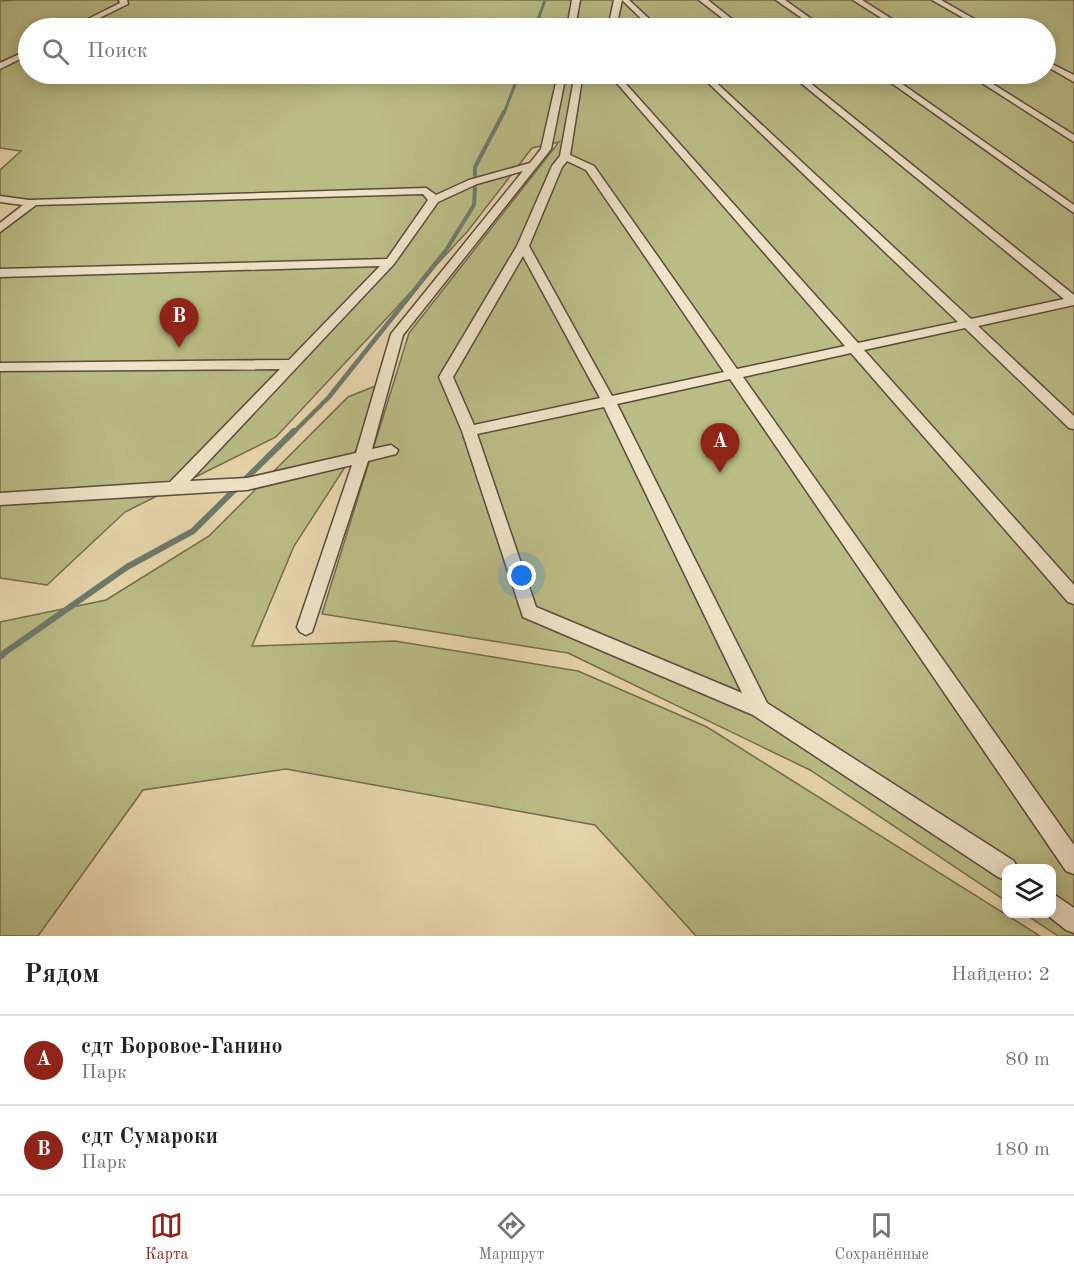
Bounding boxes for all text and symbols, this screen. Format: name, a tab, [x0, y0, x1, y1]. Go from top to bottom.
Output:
search box	[18, 18, 1056, 84]
icon: search	[39, 35, 72, 68]
text: Поиск	[87, 40, 148, 62]
pin: B	[160, 298, 198, 348]
pin: A	[700, 424, 740, 473]
your location	[507, 561, 536, 590]
map controls	[1002, 864, 1056, 918]
button: layers	[1002, 864, 1056, 918]
text: Рядом	[24, 962, 99, 988]
text: Найдено: 2	[951, 965, 1050, 985]
text: сдт Боровое-Ганино	[81, 1036, 283, 1058]
text: A	[36, 1050, 51, 1070]
text: 80 m	[1005, 1050, 1050, 1070]
text: Парк	[81, 1063, 127, 1083]
text: сдт Сумароки	[81, 1126, 218, 1148]
text: B	[36, 1140, 51, 1160]
text: 180 m	[994, 1140, 1050, 1160]
text: Парк	[81, 1153, 127, 1173]
tab: Карта	[145, 1209, 188, 1265]
tab: Маршрут	[479, 1209, 544, 1265]
tab: Сохранённые	[835, 1209, 929, 1265]

